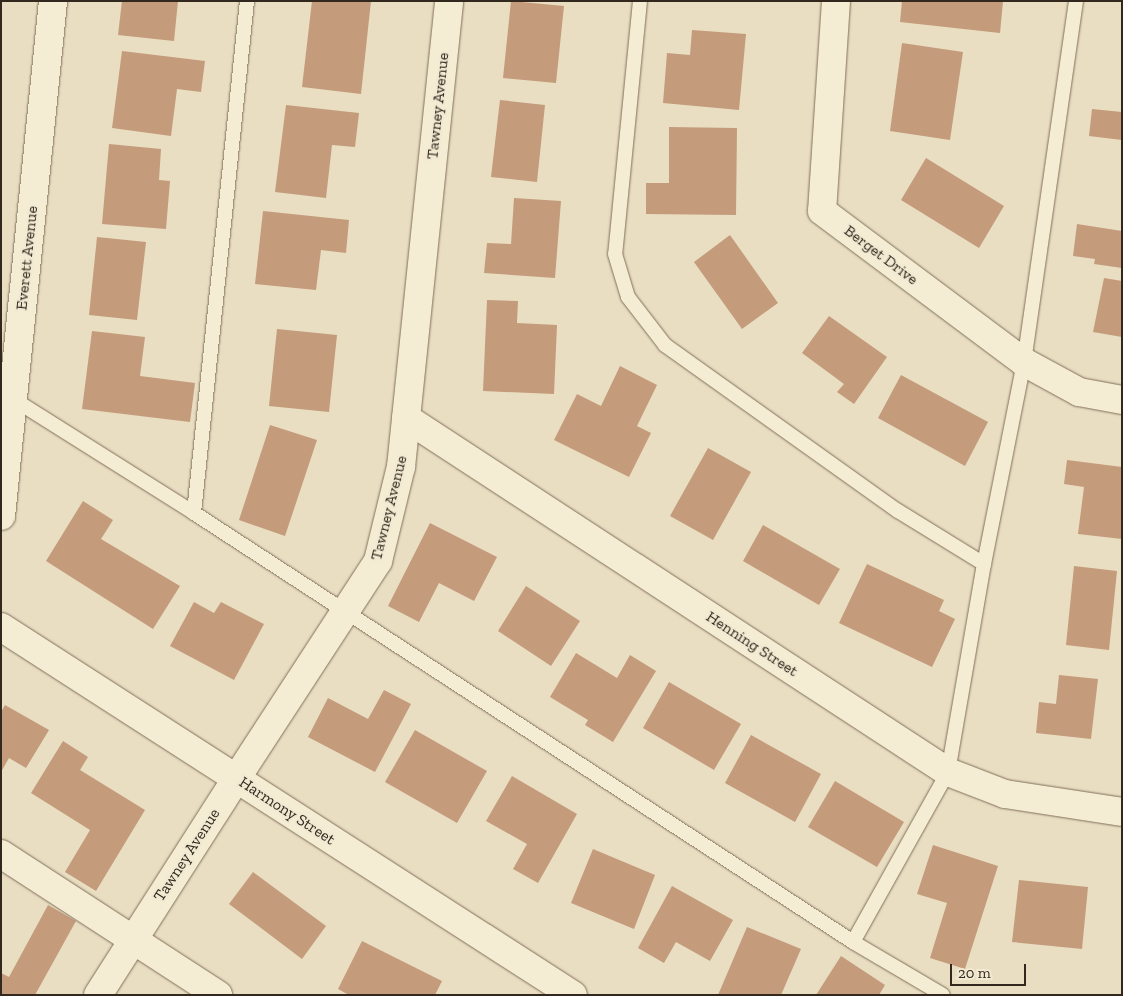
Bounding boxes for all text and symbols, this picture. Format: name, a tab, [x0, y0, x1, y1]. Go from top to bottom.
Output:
street label: Tawney Avenue	[423, 51, 453, 161]
street label: Everett Avenue	[12, 205, 42, 311]
street label: Berget Drive	[840, 221, 922, 289]
street label: Tawney Avenue	[367, 453, 411, 563]
street label: Henning Street	[702, 607, 802, 681]
street label: Harmony Street	[235, 773, 339, 849]
street label: Tawney Avenue	[150, 804, 224, 906]
scale bar	[953, 954, 1029, 986]
text: 20 m	[958, 964, 991, 982]

